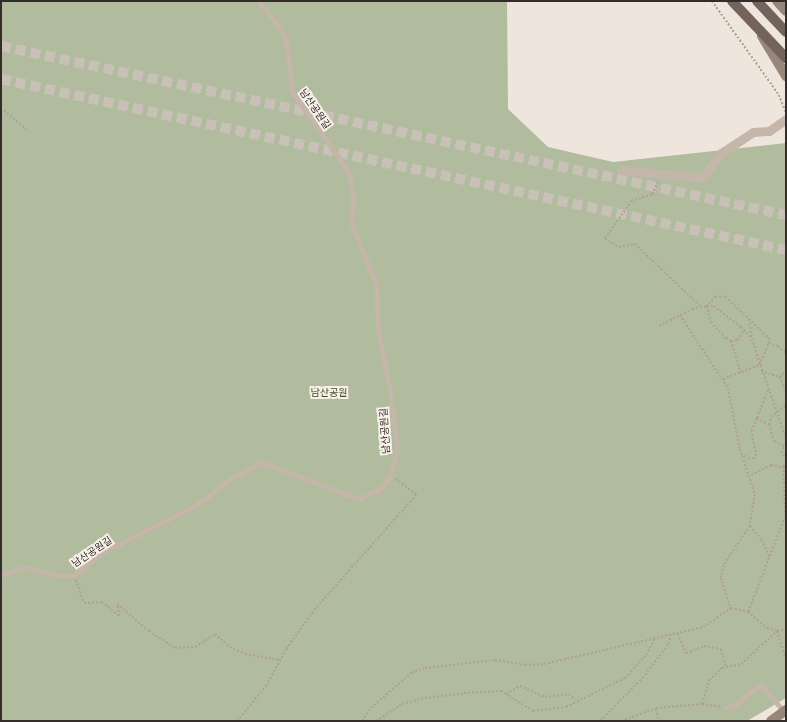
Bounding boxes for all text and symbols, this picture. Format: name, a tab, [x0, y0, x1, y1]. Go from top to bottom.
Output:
street label: 남산공원길	[297, 87, 333, 131]
park label: 남산공원	[311, 387, 347, 399]
street label: 남산공원길	[377, 408, 393, 454]
street label: 남산공원길	[70, 534, 114, 570]

